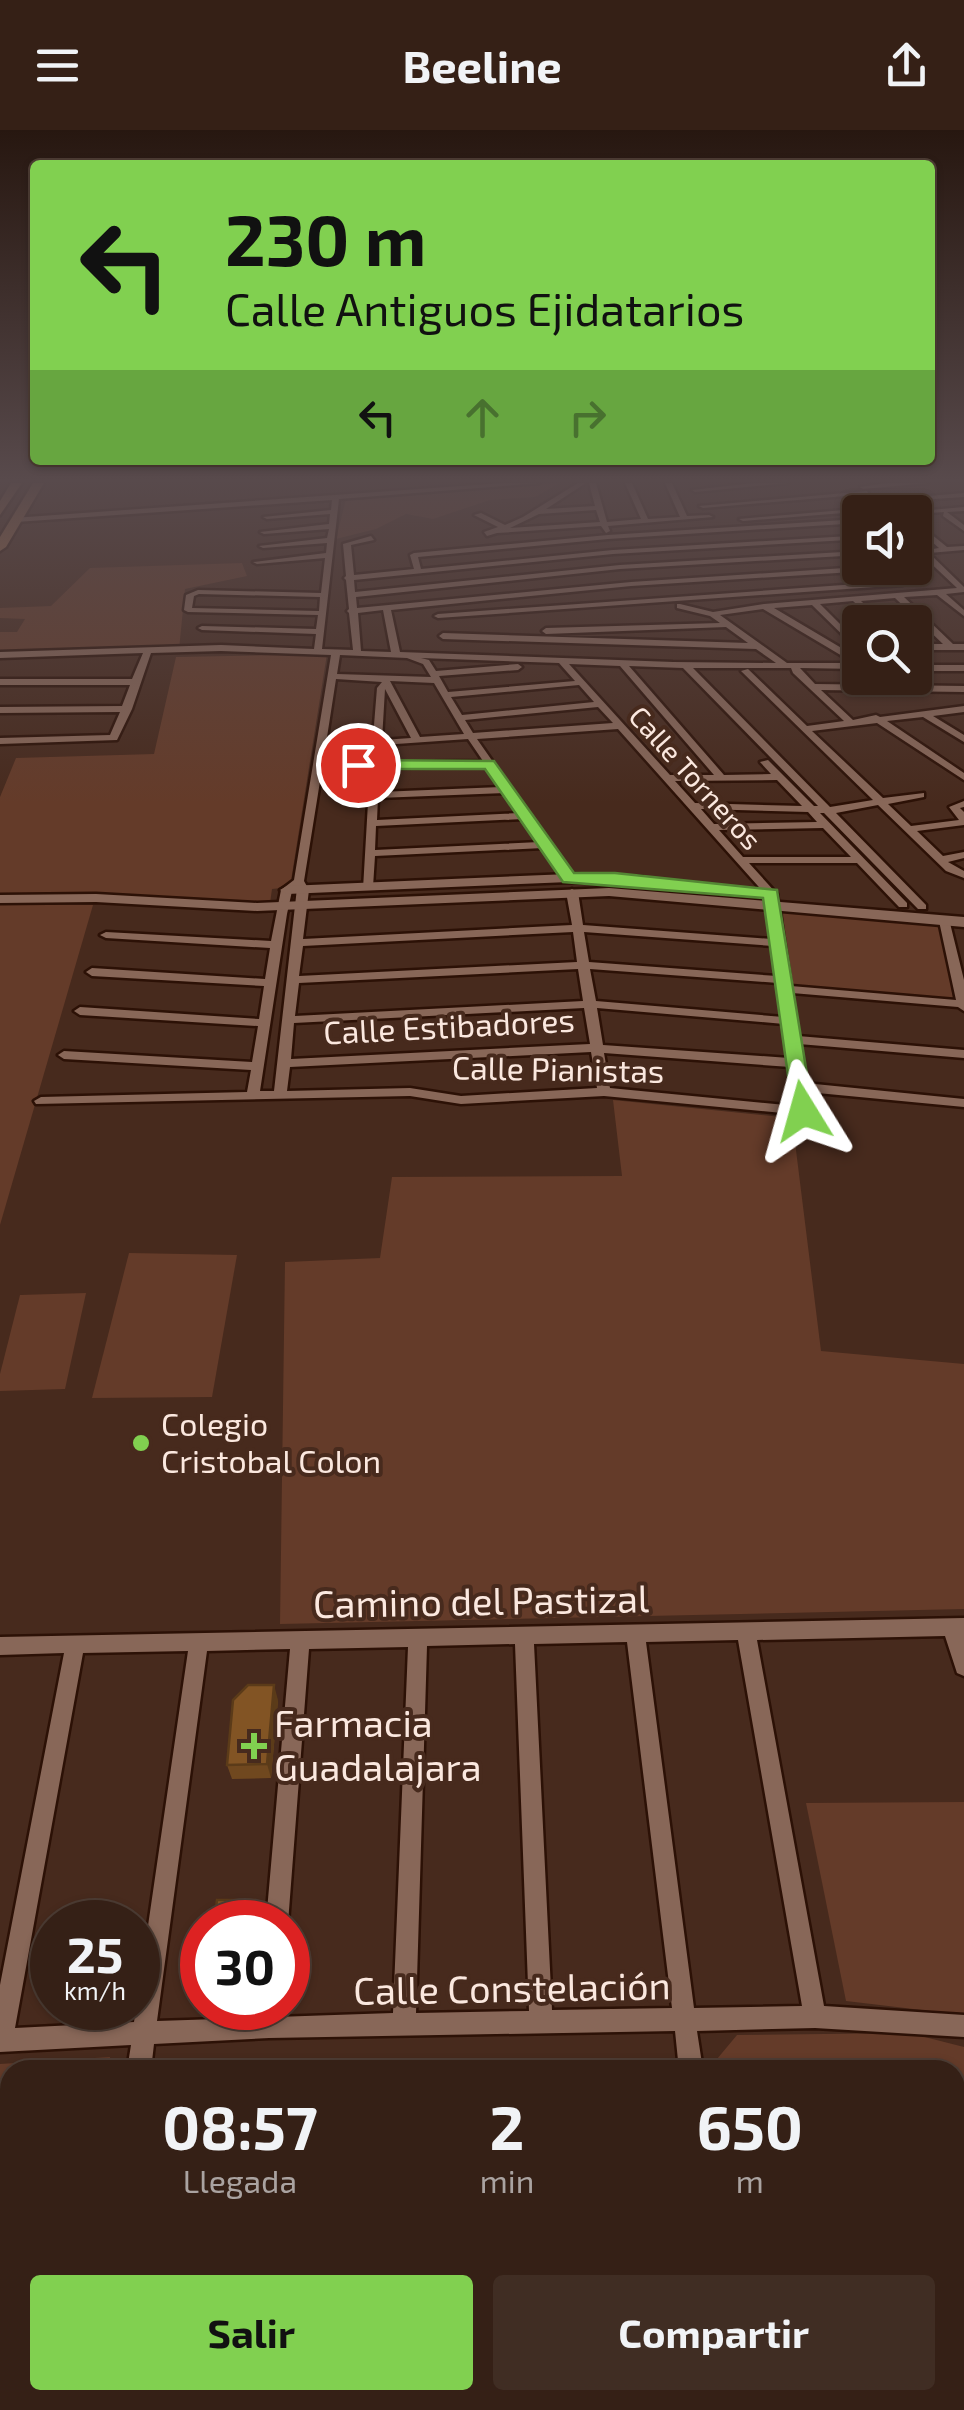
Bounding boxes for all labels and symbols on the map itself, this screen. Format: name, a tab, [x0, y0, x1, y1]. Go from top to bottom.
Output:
street label: Calle Torneros	[622, 699, 769, 856]
pin	[316, 723, 401, 808]
street label: Calle Estibadores	[322, 999, 576, 1051]
street label: Calle Pianistas	[452, 1047, 665, 1089]
position arrow	[751, 1059, 855, 1163]
place label: Colegio Cristobal Colon	[161, 1404, 381, 1479]
marker: Colegio Cristobal Colon	[130, 1432, 152, 1454]
street label: Camino del Pastizal	[312, 1574, 649, 1626]
place label: Farmacia Guadalajara	[274, 1699, 482, 1789]
marker: Farmacia Guadalajara	[243, 1735, 265, 1757]
speed limit sign: 30	[180, 1900, 310, 2030]
street label: Calle Constelación	[353, 1961, 671, 2013]

